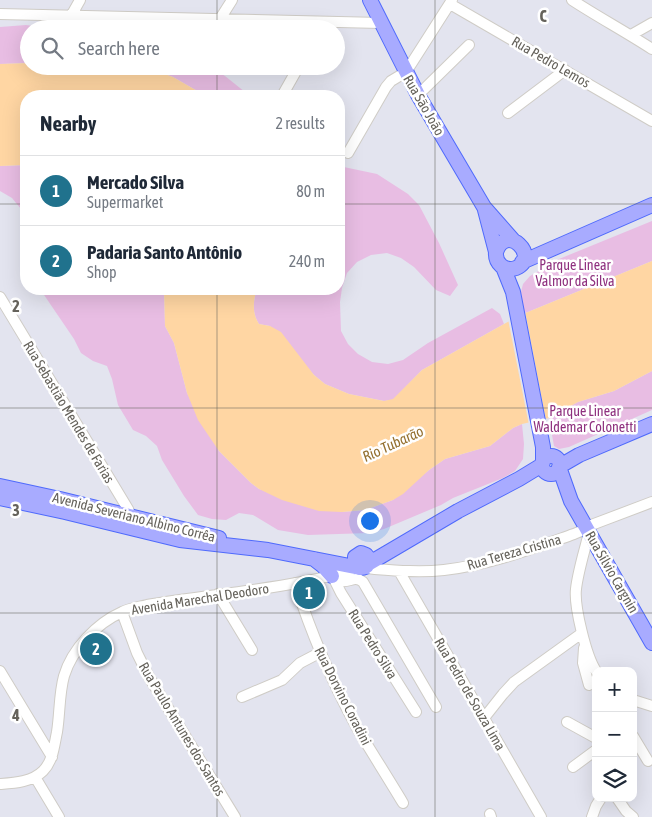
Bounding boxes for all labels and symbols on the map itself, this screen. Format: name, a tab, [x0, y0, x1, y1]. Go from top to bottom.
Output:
text: C	[539, 7, 547, 25]
street label: Rua Pedro Lemos	[509, 33, 593, 91]
street label: Rua São João	[400, 72, 448, 138]
park label: Parque Linear Valmor da Silva	[535, 257, 615, 289]
text: 2	[12, 297, 20, 315]
street label: Rua Sebastião Mendes de Farias	[20, 338, 118, 486]
park label: Parque Linear Waldemar Colonetti	[534, 403, 636, 435]
water label: Rio Tubarão	[360, 422, 426, 465]
street label: Avenida Severiano Albino Corrêa	[51, 489, 217, 545]
text: 3	[12, 501, 20, 519]
your location	[357, 508, 383, 534]
street label: Rua Sílvio Cargnin	[582, 528, 642, 616]
street label: Rua Tereza Cristina	[465, 531, 563, 573]
pin: 1	[293, 574, 325, 612]
street label: Avenida Marechal Deodoro	[130, 580, 270, 618]
street label: Rua Pedro Silva	[345, 606, 401, 682]
pin: 2	[80, 630, 112, 668]
street label: Rua Pedro de Souza Lima	[431, 635, 509, 753]
street label: Rua Dorvino Coradini	[311, 644, 375, 748]
street label: Rua Paulo Antunes dos Santos	[136, 659, 228, 799]
text: 4	[11, 706, 20, 724]

